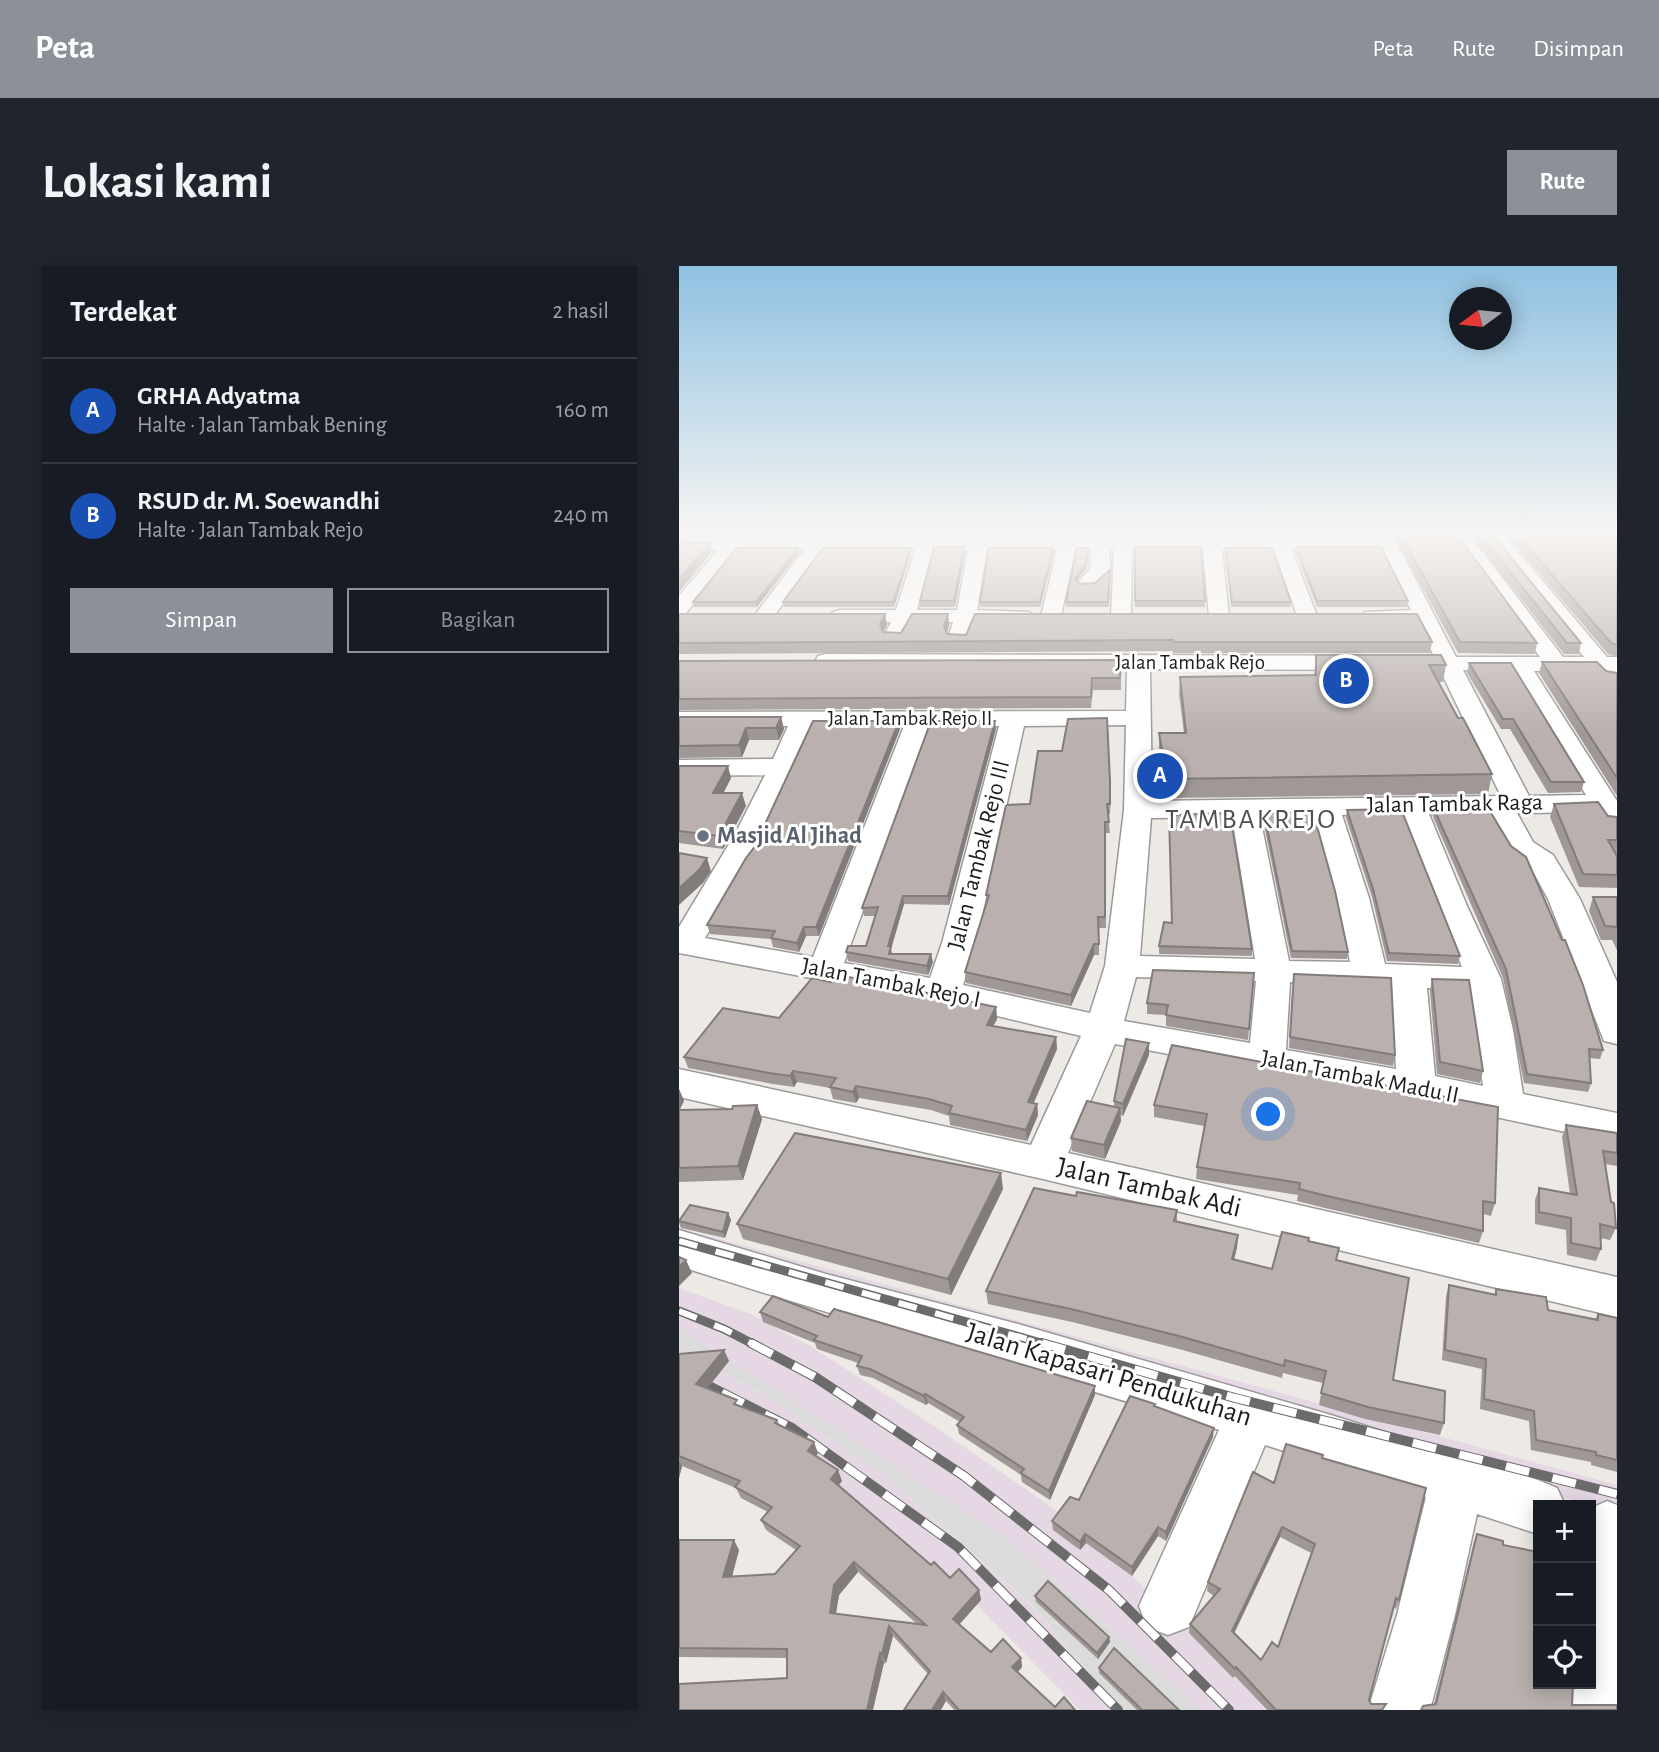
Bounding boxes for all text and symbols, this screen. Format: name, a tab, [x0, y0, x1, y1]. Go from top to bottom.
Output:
text: Peta	[35, 32, 95, 65]
text: Peta	[1373, 37, 1414, 61]
text: Rute	[1452, 37, 1495, 61]
text: Disimpan	[1533, 37, 1624, 61]
button: Rute	[1507, 150, 1617, 215]
text: Lokasi kami	[42, 158, 272, 207]
north arrow	[1449, 287, 1512, 350]
text: Terdekat	[70, 297, 177, 327]
text: 2 hasil	[552, 300, 609, 323]
text: GRHA Adyatma	[137, 383, 300, 409]
text: A	[86, 399, 100, 422]
text: 160 m	[556, 399, 609, 422]
text: Halte · Jalan Tambak Bening	[137, 414, 387, 437]
text: RSUD dr. M. Soewandhi	[137, 488, 380, 514]
text: B	[86, 504, 100, 527]
text: 240 m	[553, 504, 609, 527]
text: Halte · Jalan Tambak Rejo	[137, 519, 363, 542]
button: Simpan	[70, 588, 333, 653]
button: Bagikan	[347, 588, 609, 653]
street label: Jalan Tambak Rejo	[1115, 652, 1265, 673]
pin: B	[1323, 655, 1369, 707]
street label: Jalan Tambak Rejo II	[828, 708, 992, 729]
pin: A	[1137, 750, 1183, 802]
street label: Jalan Tambak Rejo III	[944, 758, 1014, 952]
street label: Jalan Tambak Raga	[1367, 790, 1543, 818]
district label: TAMBAKREJO	[1165, 806, 1337, 834]
place label: Masjid Al Jihad	[717, 824, 862, 848]
marker: Masjid Al Jihad	[695, 828, 711, 844]
street label: Jalan Tambak Rejo I	[799, 954, 983, 1012]
street label: Jalan Tambak Madu II	[1259, 1046, 1461, 1108]
your location	[1251, 1097, 1285, 1131]
street label: Jalan Tambak Adi	[1054, 1153, 1244, 1223]
street label: Jalan Kapasari Pendukuhan	[963, 1318, 1255, 1432]
map controls	[1533, 1500, 1596, 1689]
button: +	[1533, 1500, 1596, 1563]
button: −	[1533, 1563, 1596, 1626]
button: locate	[1533, 1626, 1596, 1689]

